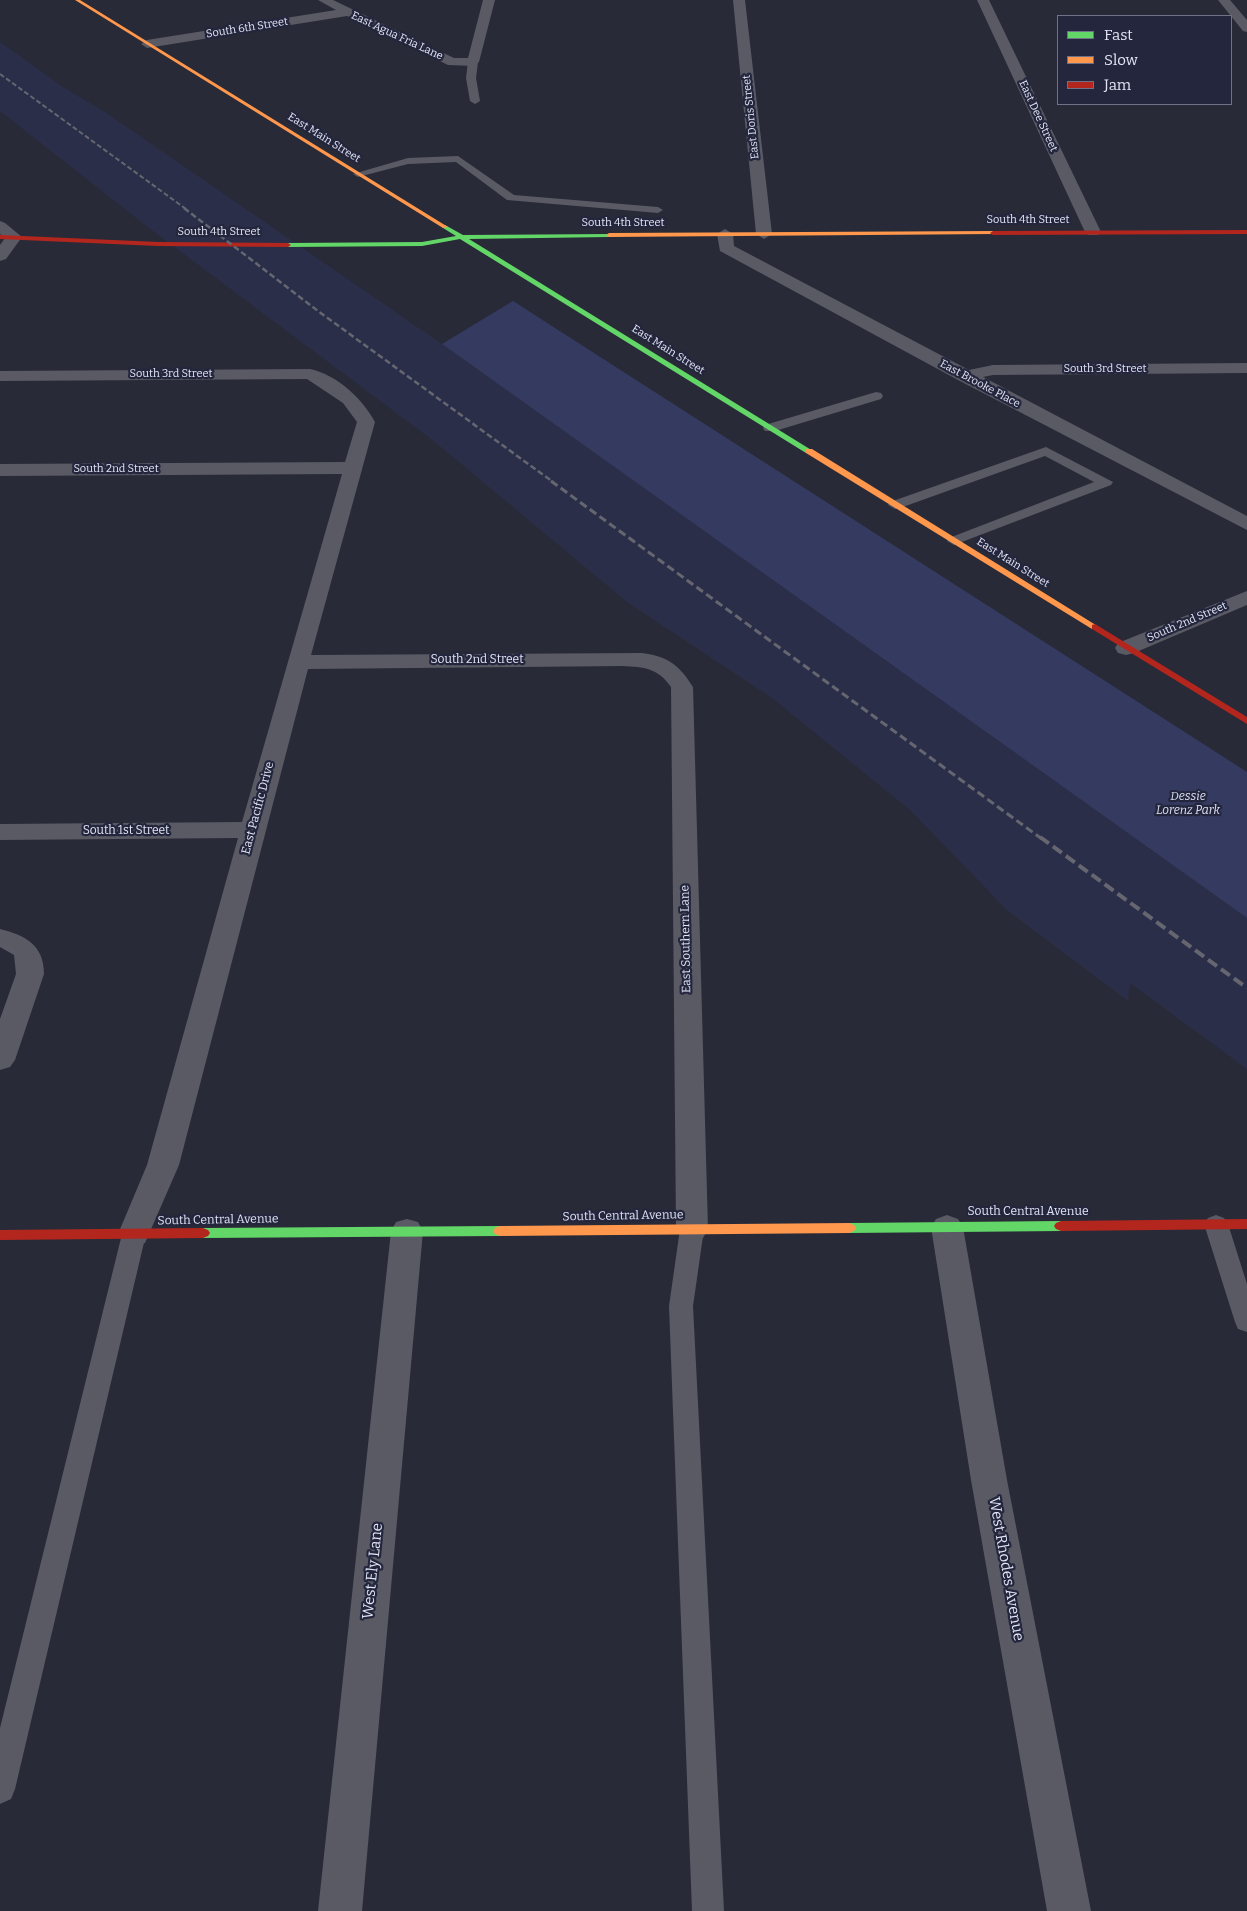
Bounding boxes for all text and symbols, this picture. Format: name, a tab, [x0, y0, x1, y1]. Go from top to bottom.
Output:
street label: East Agua Fria Lane	[349, 9, 445, 63]
street label: South 6th Street	[205, 15, 289, 41]
legend	[1057, 15, 1232, 105]
text: Fast	[1104, 26, 1133, 44]
text: Slow	[1104, 51, 1138, 69]
street label: East Doris Street	[740, 74, 762, 160]
text: Jam	[1104, 76, 1131, 94]
street label: East Dee Street	[1016, 78, 1060, 154]
street label: East Main Street	[285, 110, 363, 166]
street label: South 4th Street	[987, 213, 1069, 227]
street label: South 4th Street	[582, 216, 664, 230]
street label: South 4th Street	[178, 225, 260, 239]
street label: East Main Street	[629, 322, 707, 378]
street label: East Brooke Place	[938, 357, 1022, 411]
street label: South 3rd Street	[1064, 362, 1146, 376]
street label: South 3rd Street	[130, 367, 212, 381]
street label: South 2nd Street	[73, 462, 159, 476]
street label: East Main Street	[974, 535, 1052, 591]
street label: South 2nd Street	[1145, 599, 1229, 645]
street label: South 2nd Street	[431, 653, 523, 667]
street label: East Pacific Drive	[239, 760, 277, 856]
park label: Dessie Lorenz Park	[1156, 790, 1220, 818]
street label: South 1st Street	[83, 824, 169, 838]
street label: East Southern Lane	[678, 885, 694, 993]
street label: South Central Avenue	[968, 1205, 1088, 1219]
street label: South Central Avenue	[562, 1208, 684, 1224]
street label: South Central Avenue	[157, 1212, 279, 1228]
street label: West Rhodes Avenue	[984, 1496, 1028, 1642]
street label: West Ely Lane	[359, 1522, 387, 1620]

